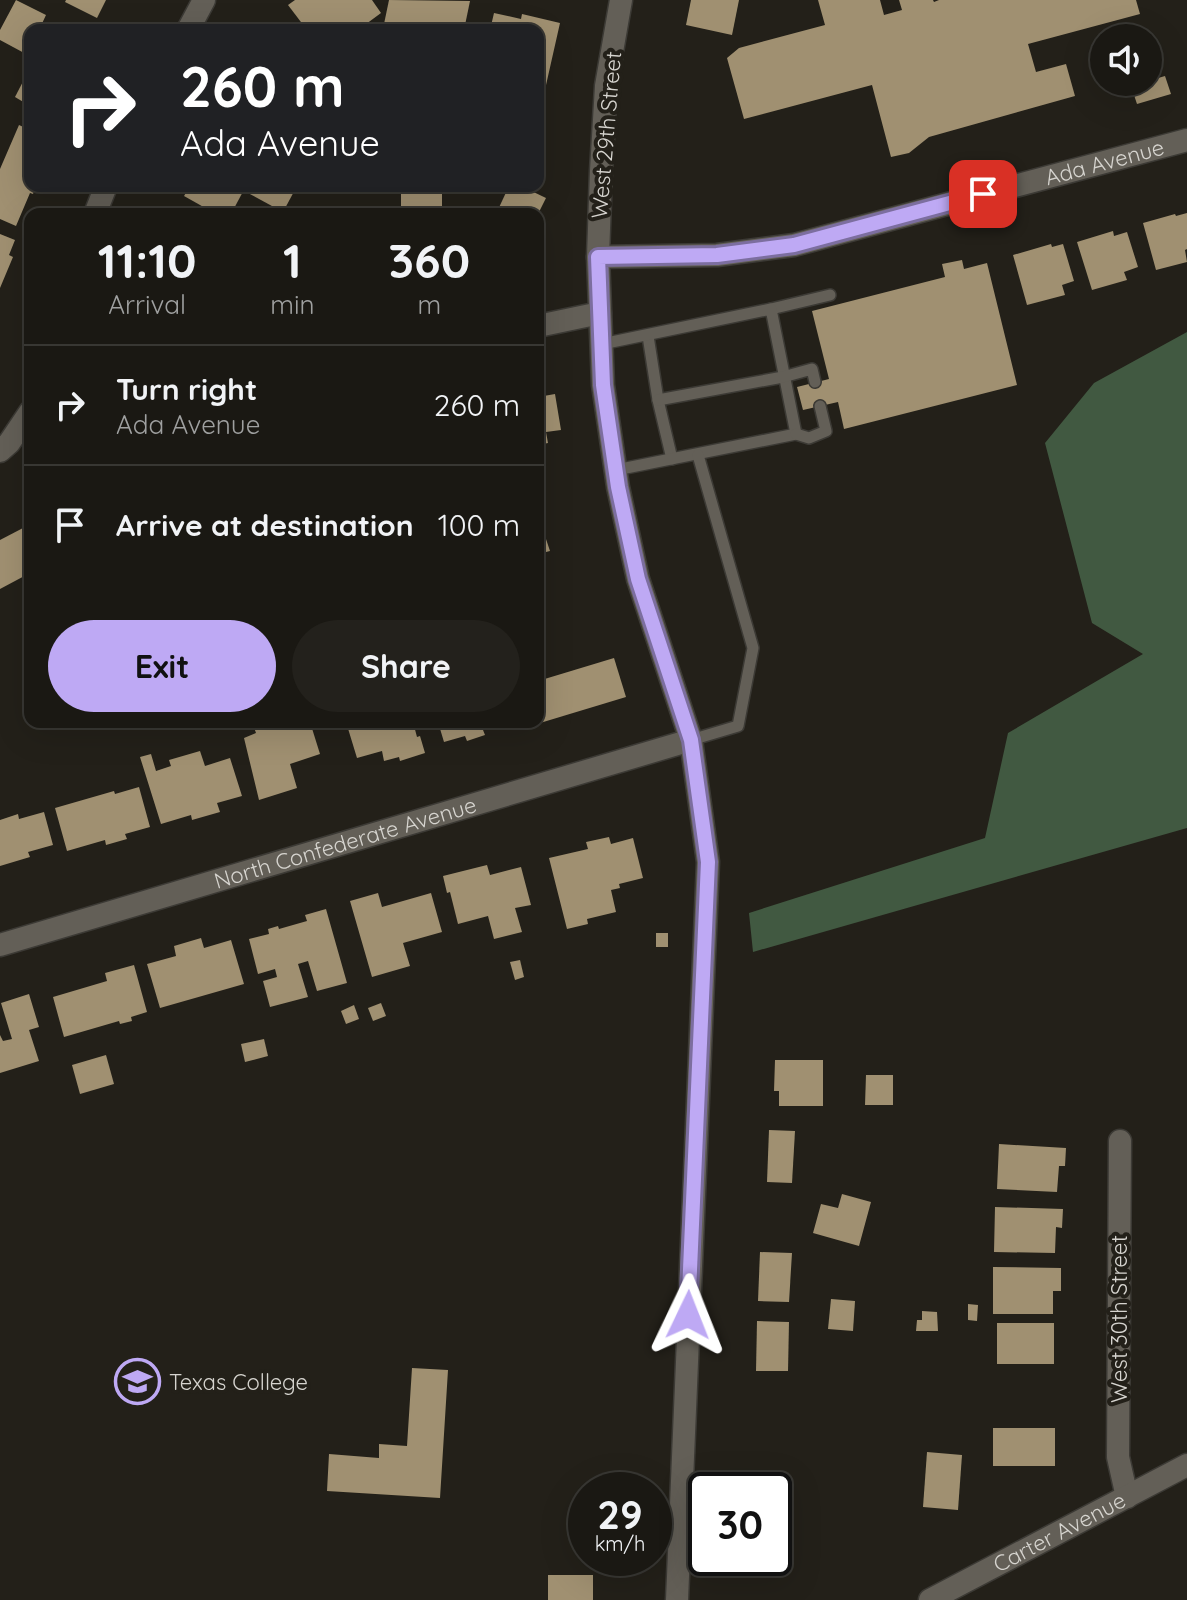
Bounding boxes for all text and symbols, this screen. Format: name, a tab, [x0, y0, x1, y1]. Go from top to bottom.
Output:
map controls	[1090, 24, 1162, 96]
button: sound	[1090, 24, 1162, 96]
street label: West 29th Street	[585, 50, 627, 220]
text: 260 m	[180, 51, 345, 121]
icon: right	[48, 56, 152, 160]
text: Ada Avenue	[180, 120, 380, 165]
street label: Ada Avenue	[1042, 133, 1167, 191]
pin	[949, 160, 1017, 228]
icon: arrive	[961, 172, 1005, 216]
text: 11:10	[98, 230, 196, 290]
text: 1	[283, 230, 302, 290]
text: 360	[388, 230, 470, 290]
text: Arrival	[108, 288, 186, 321]
text: min	[270, 288, 315, 321]
text: m	[417, 288, 441, 321]
text: Turn right	[116, 370, 257, 408]
icon: right	[48, 383, 92, 427]
text: 260 m	[434, 386, 520, 424]
text: Ada Avenue	[116, 408, 260, 441]
icon: arrive	[48, 503, 92, 547]
text: Arrive at destination	[116, 506, 414, 544]
text: 100 m	[438, 506, 520, 544]
button: Exit	[48, 620, 276, 712]
button: Share	[292, 620, 520, 712]
street label: North Confederate Avenue	[211, 790, 480, 895]
street label: West 30th Street	[1105, 1235, 1133, 1403]
position arrow	[646, 1273, 730, 1357]
school or university icon: Texas College	[114, 1358, 162, 1406]
place label: Texas College	[169, 1368, 308, 1396]
speed limit sign: 30	[688, 1472, 792, 1576]
street label: Carter Avenue	[988, 1486, 1130, 1578]
text: 29	[597, 1489, 643, 1539]
text: km/h	[595, 1531, 645, 1556]

